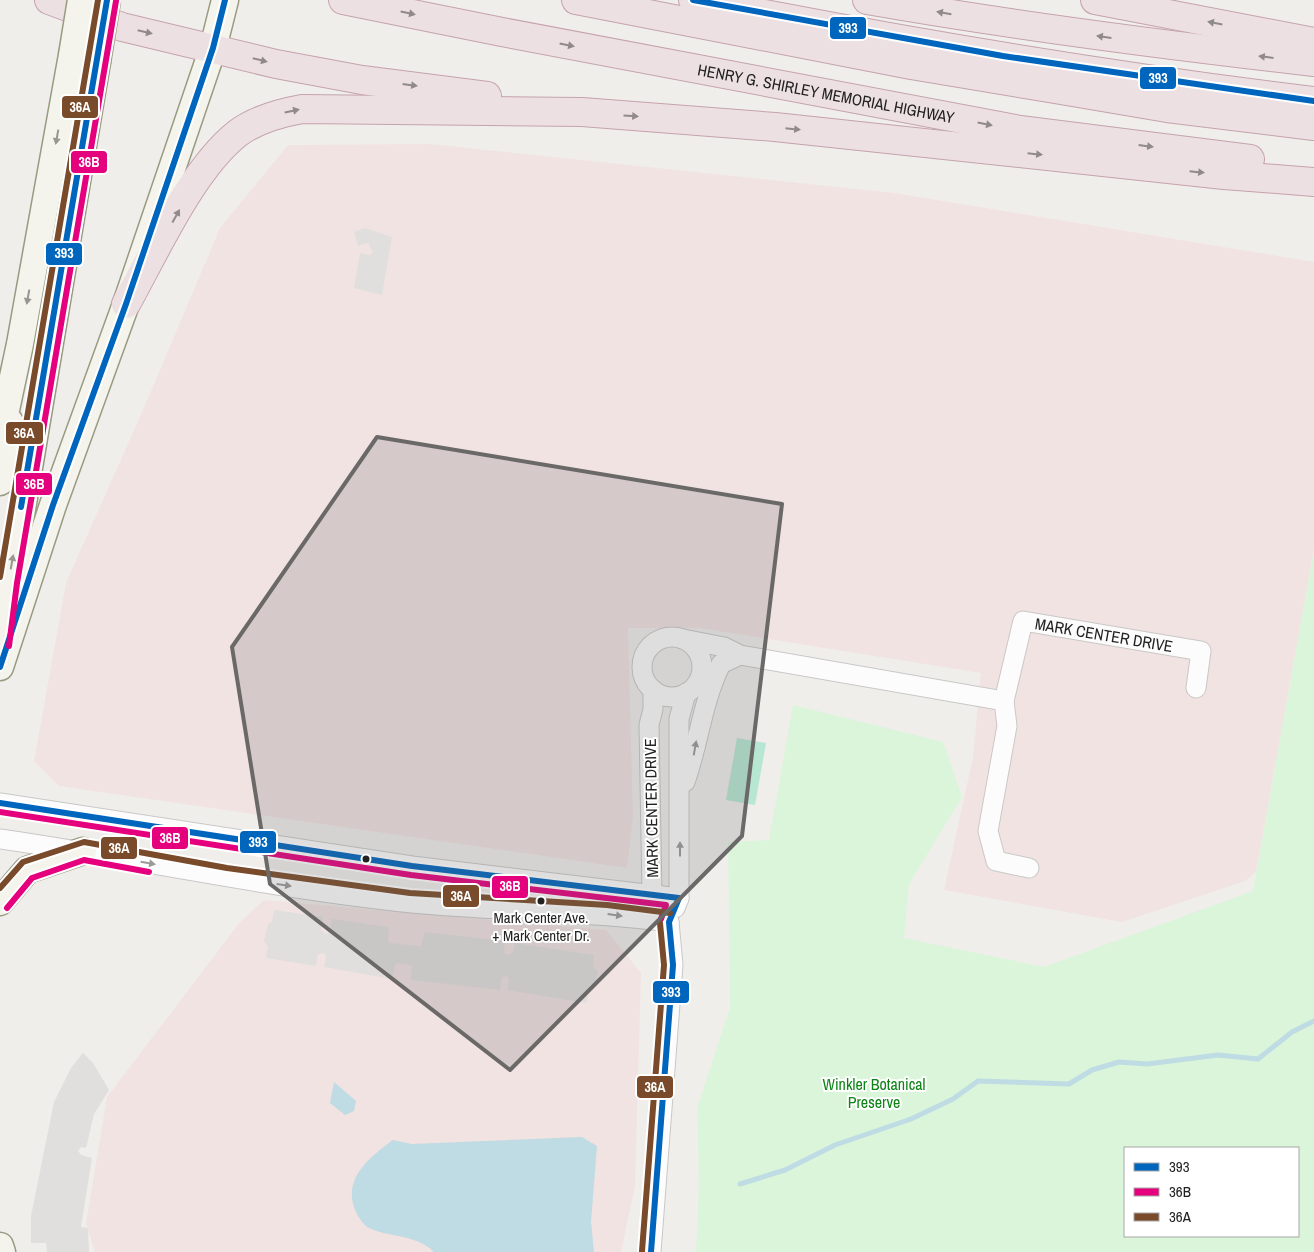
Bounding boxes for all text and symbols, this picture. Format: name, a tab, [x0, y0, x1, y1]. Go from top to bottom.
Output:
one-way arrow	[935, 9, 951, 17]
one-way arrow	[400, 10, 416, 18]
line badge: 393	[829, 16, 867, 40]
one-way arrow	[1206, 18, 1222, 26]
text: 393	[838, 19, 858, 37]
one-way arrow	[137, 28, 152, 36]
one-way arrow	[1096, 33, 1112, 41]
one-way arrow	[560, 41, 576, 49]
one-way arrow	[1257, 53, 1273, 61]
one-way arrow	[253, 56, 268, 64]
street label: HENRY G. SHIRLEY MEMORIAL HIGHWAY	[696, 58, 957, 128]
line badge: 393	[1139, 66, 1177, 90]
text: 393	[1148, 69, 1168, 87]
one-way arrow	[403, 81, 419, 89]
line badge: 36A	[61, 95, 99, 119]
text: 36A	[69, 98, 91, 116]
one-way arrow	[284, 107, 299, 115]
one-way arrow	[623, 112, 639, 120]
one-way arrow	[977, 120, 993, 128]
one-way arrow	[785, 125, 801, 133]
one-way arrow	[53, 130, 61, 146]
one-way arrow	[1138, 142, 1154, 150]
line badge: 36B	[70, 150, 108, 174]
one-way arrow	[1027, 151, 1043, 159]
text: 36B	[78, 153, 100, 171]
one-way arrow	[1189, 168, 1205, 176]
one-way arrow	[172, 208, 180, 223]
line badge: 393	[45, 242, 83, 266]
text: 393	[54, 244, 74, 262]
one-way arrow	[24, 290, 32, 306]
line badge: 36A	[5, 421, 44, 445]
text: 36A	[13, 424, 35, 442]
line badge: 36B	[15, 472, 53, 496]
text: 36B	[23, 475, 45, 493]
one-way arrow	[8, 554, 16, 570]
street label: MARK CENTER DRIVE	[1033, 612, 1175, 657]
street label: MARK CENTER DRIVE	[639, 738, 663, 878]
one-way arrow	[691, 740, 699, 756]
line badge: 36B	[151, 826, 189, 850]
text: 36B	[159, 829, 181, 847]
line badge: 393	[239, 830, 277, 854]
text: 393	[248, 833, 268, 851]
line badge: 36A	[100, 836, 138, 860]
text: 36A	[108, 839, 130, 857]
one-way arrow	[676, 841, 684, 857]
unlabelled marker	[361, 854, 371, 864]
one-way arrow	[140, 859, 156, 867]
line badge: 36B	[491, 875, 529, 899]
text: 36B	[499, 877, 521, 895]
one-way arrow	[277, 881, 293, 889]
line badge: 36A	[442, 884, 480, 908]
text: 36A	[450, 887, 472, 905]
marker: Mark Center Ave. + Mark Center Dr.	[536, 896, 546, 906]
place label: Mark Center Ave. + Mark Center Dr.	[492, 907, 590, 946]
one-way arrow	[607, 911, 623, 919]
line badge: 393	[652, 980, 690, 1004]
text: 393	[661, 983, 681, 1001]
park label: Winkler Botanical Preserve	[823, 1073, 925, 1113]
line badge: 36A	[636, 1075, 674, 1099]
text: 36A	[644, 1078, 666, 1096]
legend	[1124, 1147, 1299, 1237]
text: 393	[1169, 1156, 1190, 1177]
text: 36B	[1169, 1181, 1191, 1202]
text: 36A	[1169, 1206, 1192, 1227]

